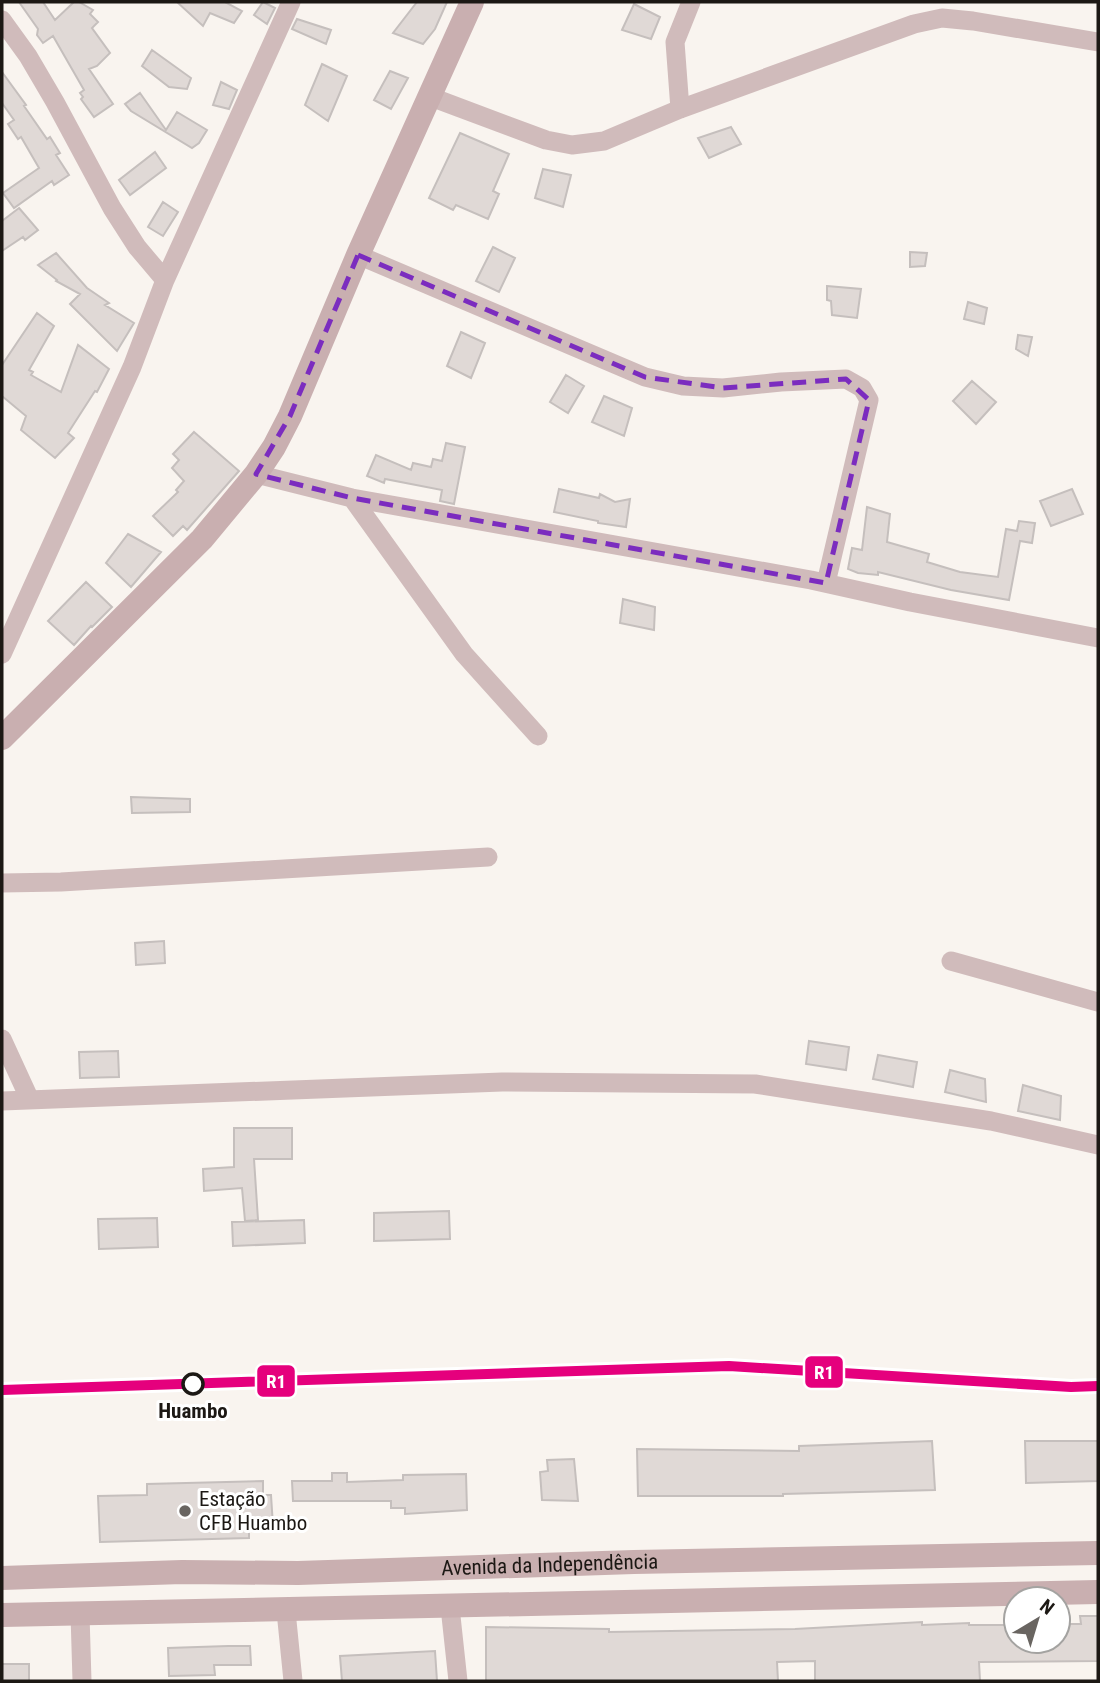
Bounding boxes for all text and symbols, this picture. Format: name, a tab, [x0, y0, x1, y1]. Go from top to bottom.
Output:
line badge: R1	[804, 1355, 844, 1389]
text: R1	[814, 1361, 834, 1384]
line badge: R1	[256, 1364, 296, 1398]
text: R1	[266, 1370, 286, 1393]
marker: Huambo	[182, 1373, 204, 1395]
place label: Huambo	[158, 1399, 228, 1423]
place label: Estação CFB Huambo	[199, 1487, 307, 1535]
marker: Estação CFB Huambo	[177, 1503, 193, 1519]
street label: Avenida da Independência	[441, 1550, 658, 1580]
north arrow	[1002, 1585, 1072, 1655]
text: N	[1035, 1594, 1059, 1620]

